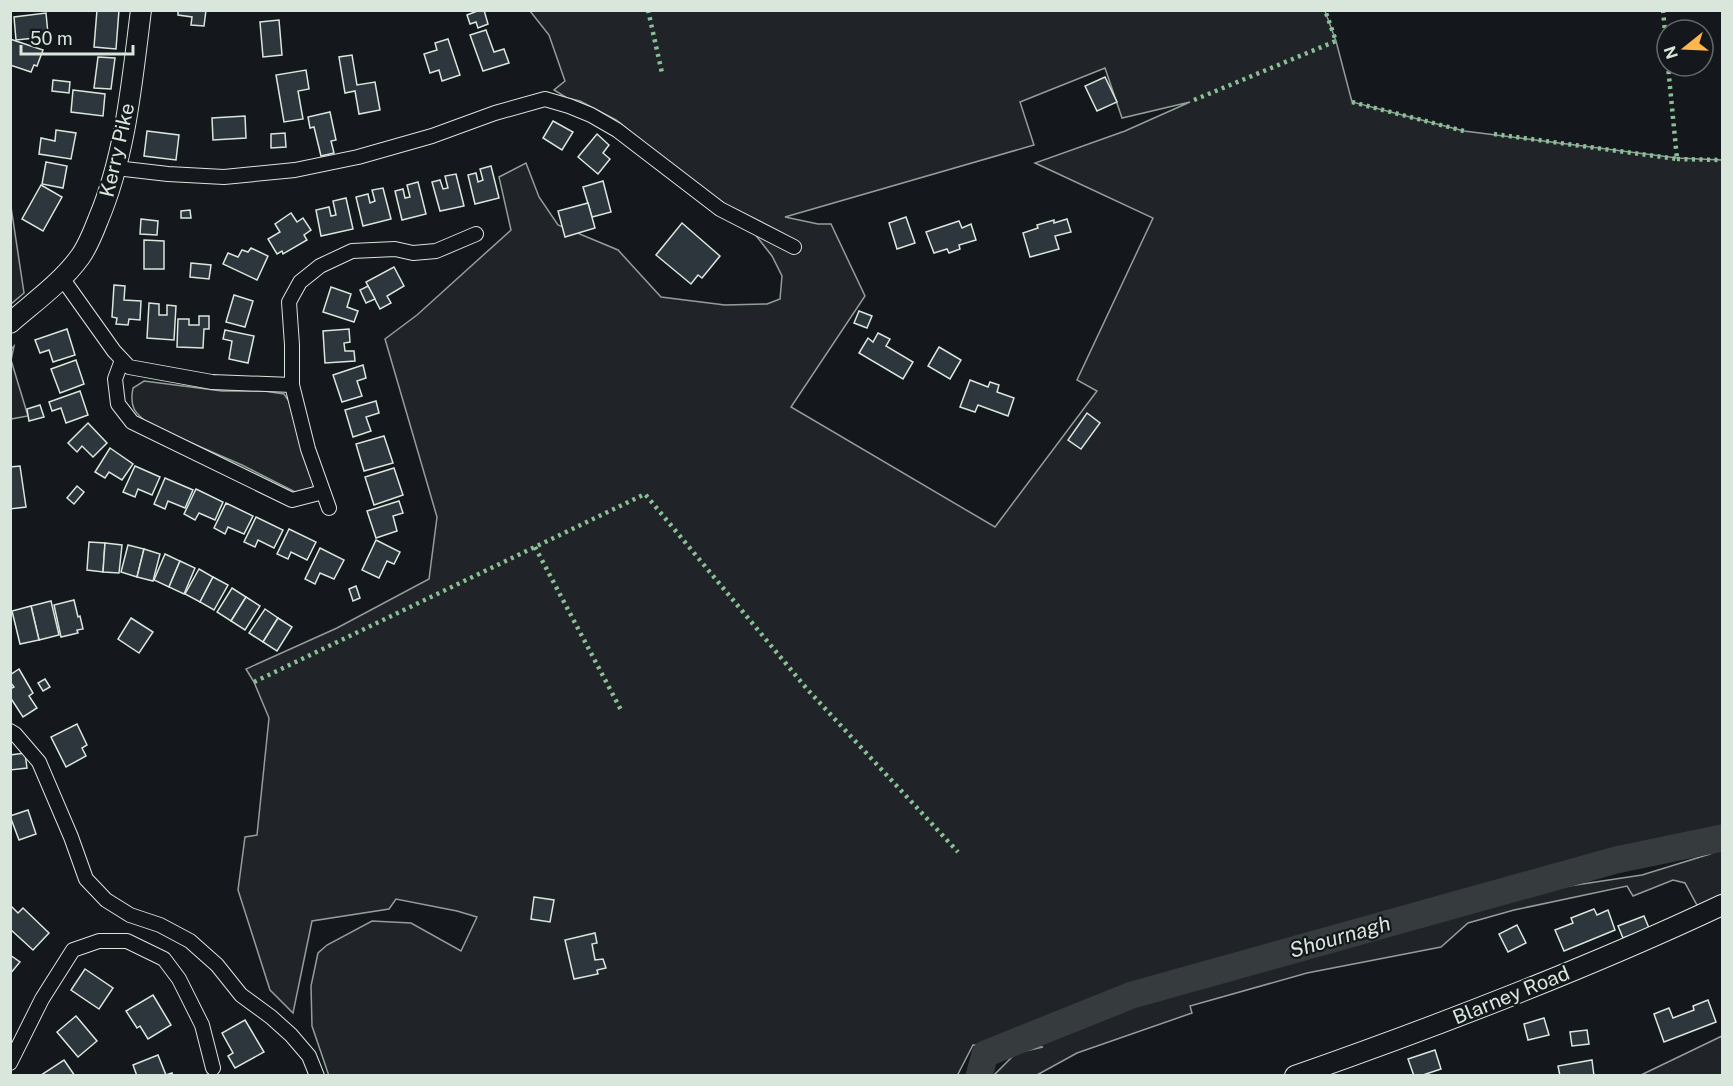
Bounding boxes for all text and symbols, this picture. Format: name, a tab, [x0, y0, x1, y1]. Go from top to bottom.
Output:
scale bar	[21, 18, 134, 56]
north arrow	[1655, 18, 1715, 78]
text: 50 m	[30, 28, 73, 49]
text: N	[1660, 44, 1682, 61]
street label: Kerry Pike	[95, 101, 139, 199]
water label: Shournagh	[1286, 910, 1393, 963]
street label: Blarney Road	[1449, 961, 1573, 1029]

